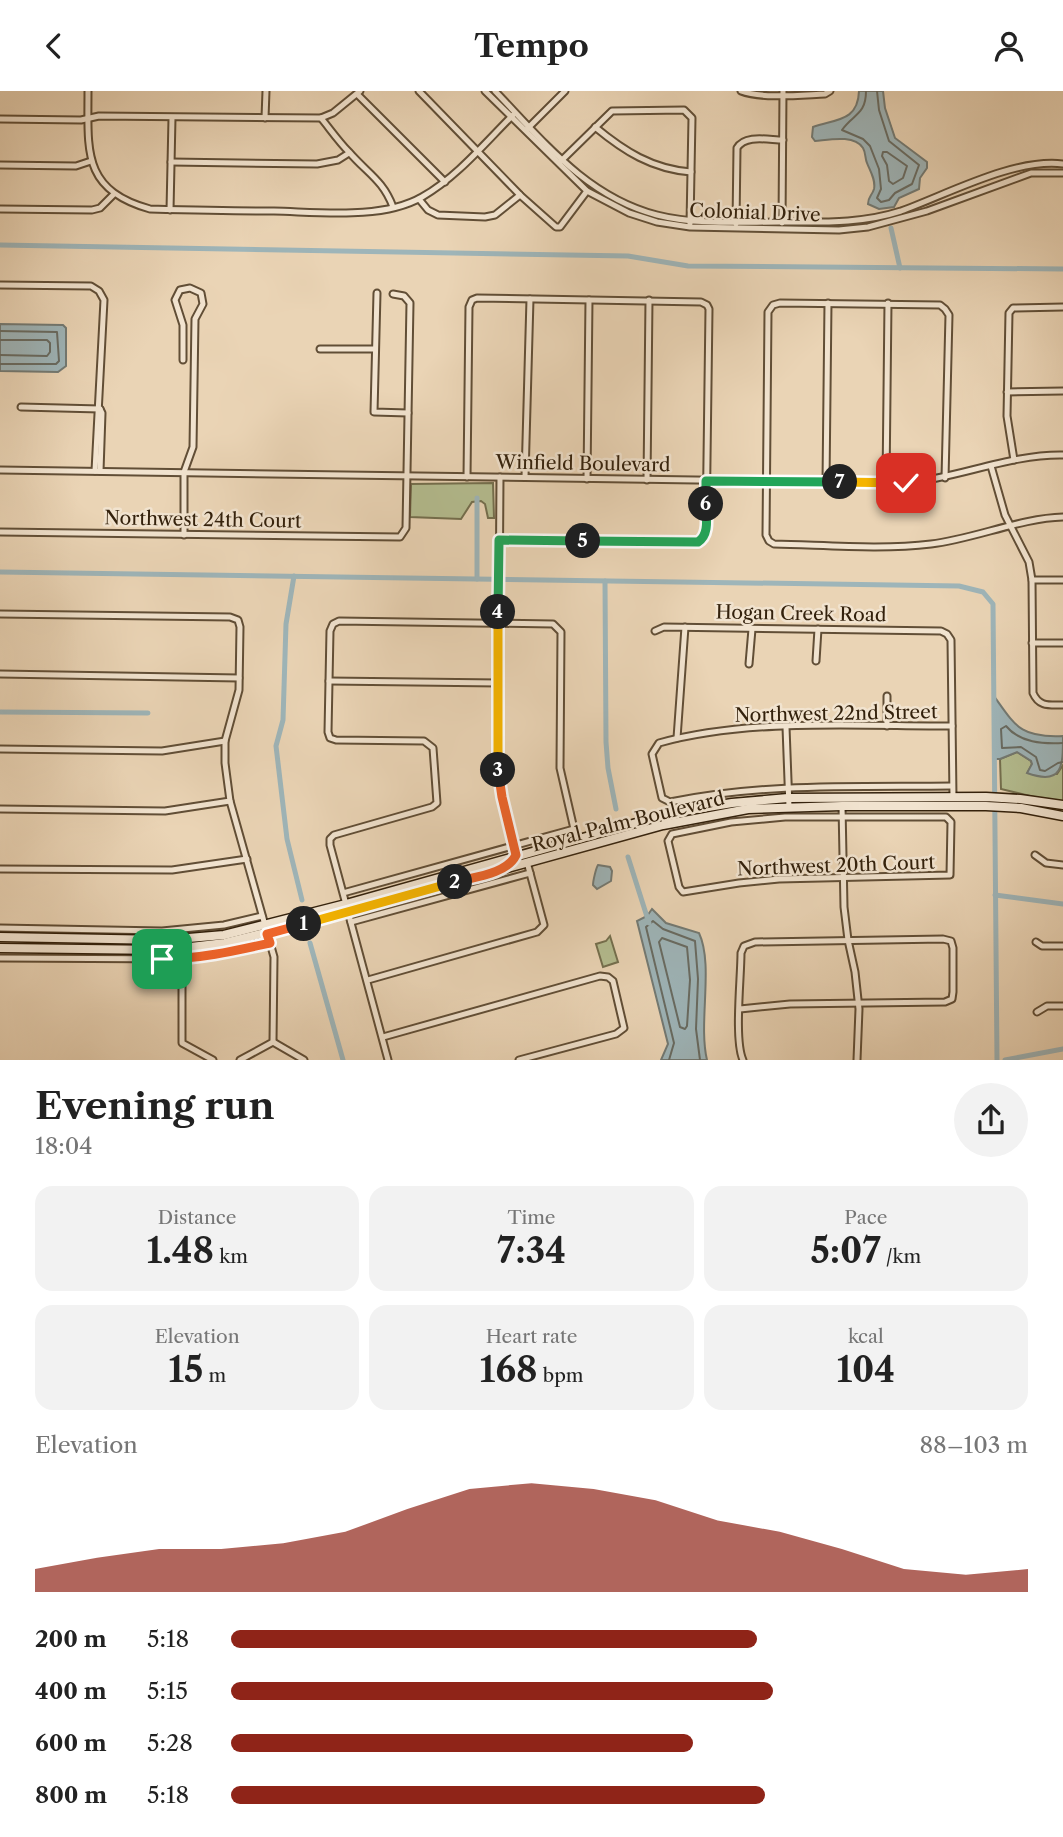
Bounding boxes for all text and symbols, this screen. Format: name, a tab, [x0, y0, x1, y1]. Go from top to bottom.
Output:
text: Tempo	[474, 26, 589, 65]
icon: back	[35, 27, 73, 65]
icon: person	[990, 27, 1028, 65]
street label: Colonial Drive	[689, 199, 821, 226]
street label: Winfield Boulevard	[494, 450, 671, 477]
pin	[876, 453, 936, 513]
icon: check	[887, 464, 925, 502]
pin: 7	[822, 465, 858, 499]
text: 7	[835, 470, 844, 493]
pin: 6	[688, 487, 724, 521]
text: 6	[700, 492, 711, 515]
street label: Northwest 24th Court	[104, 506, 302, 533]
pin: 5	[566, 524, 600, 559]
text: 5	[577, 529, 588, 552]
pin: 4	[480, 595, 516, 629]
text: 4	[492, 600, 503, 623]
street label: Hogan Creek Road	[715, 601, 887, 626]
street label: Northwest 22nd Street	[734, 700, 938, 727]
pin: 3	[480, 753, 516, 787]
text: 3	[492, 758, 503, 781]
street label: Royal Palm Boulevard	[529, 786, 727, 857]
street label: Northwest 20th Court	[737, 851, 936, 880]
pin: 2	[438, 865, 472, 899]
text: 2	[449, 870, 460, 893]
pin: 1	[286, 907, 322, 941]
text: 1	[299, 912, 308, 935]
pin	[132, 929, 192, 989]
icon: arrive	[143, 940, 181, 978]
text: Evening run	[35, 1082, 275, 1129]
button: share	[954, 1083, 1028, 1157]
text: 18:04	[35, 1132, 93, 1160]
text: Distance	[158, 1206, 236, 1229]
text: Time	[507, 1206, 556, 1229]
text: Pace	[844, 1206, 887, 1229]
text: 1.48	[146, 1229, 214, 1272]
text: 7:34	[497, 1229, 566, 1272]
text: 5:07	[810, 1229, 881, 1272]
text: km	[214, 1245, 248, 1268]
text: /km	[881, 1245, 921, 1268]
text: Elevation	[155, 1325, 240, 1348]
text: Heart rate	[486, 1325, 577, 1348]
text: kcal	[848, 1325, 884, 1348]
text: 15	[168, 1348, 203, 1391]
text: 168	[479, 1348, 538, 1391]
text: 104	[837, 1348, 895, 1391]
text: m	[203, 1364, 226, 1387]
text: bpm	[538, 1364, 584, 1387]
text: Elevation	[35, 1431, 138, 1459]
text: 88–103 m	[919, 1431, 1028, 1459]
text: 200 m	[35, 1625, 107, 1653]
text: 5:18	[147, 1625, 189, 1653]
text: 400 m	[35, 1677, 107, 1705]
text: 5:15	[147, 1677, 188, 1705]
text: 600 m	[35, 1729, 107, 1757]
text: 5:28	[147, 1729, 193, 1757]
text: 800 m	[35, 1781, 107, 1809]
text: 5:18	[147, 1781, 189, 1809]

